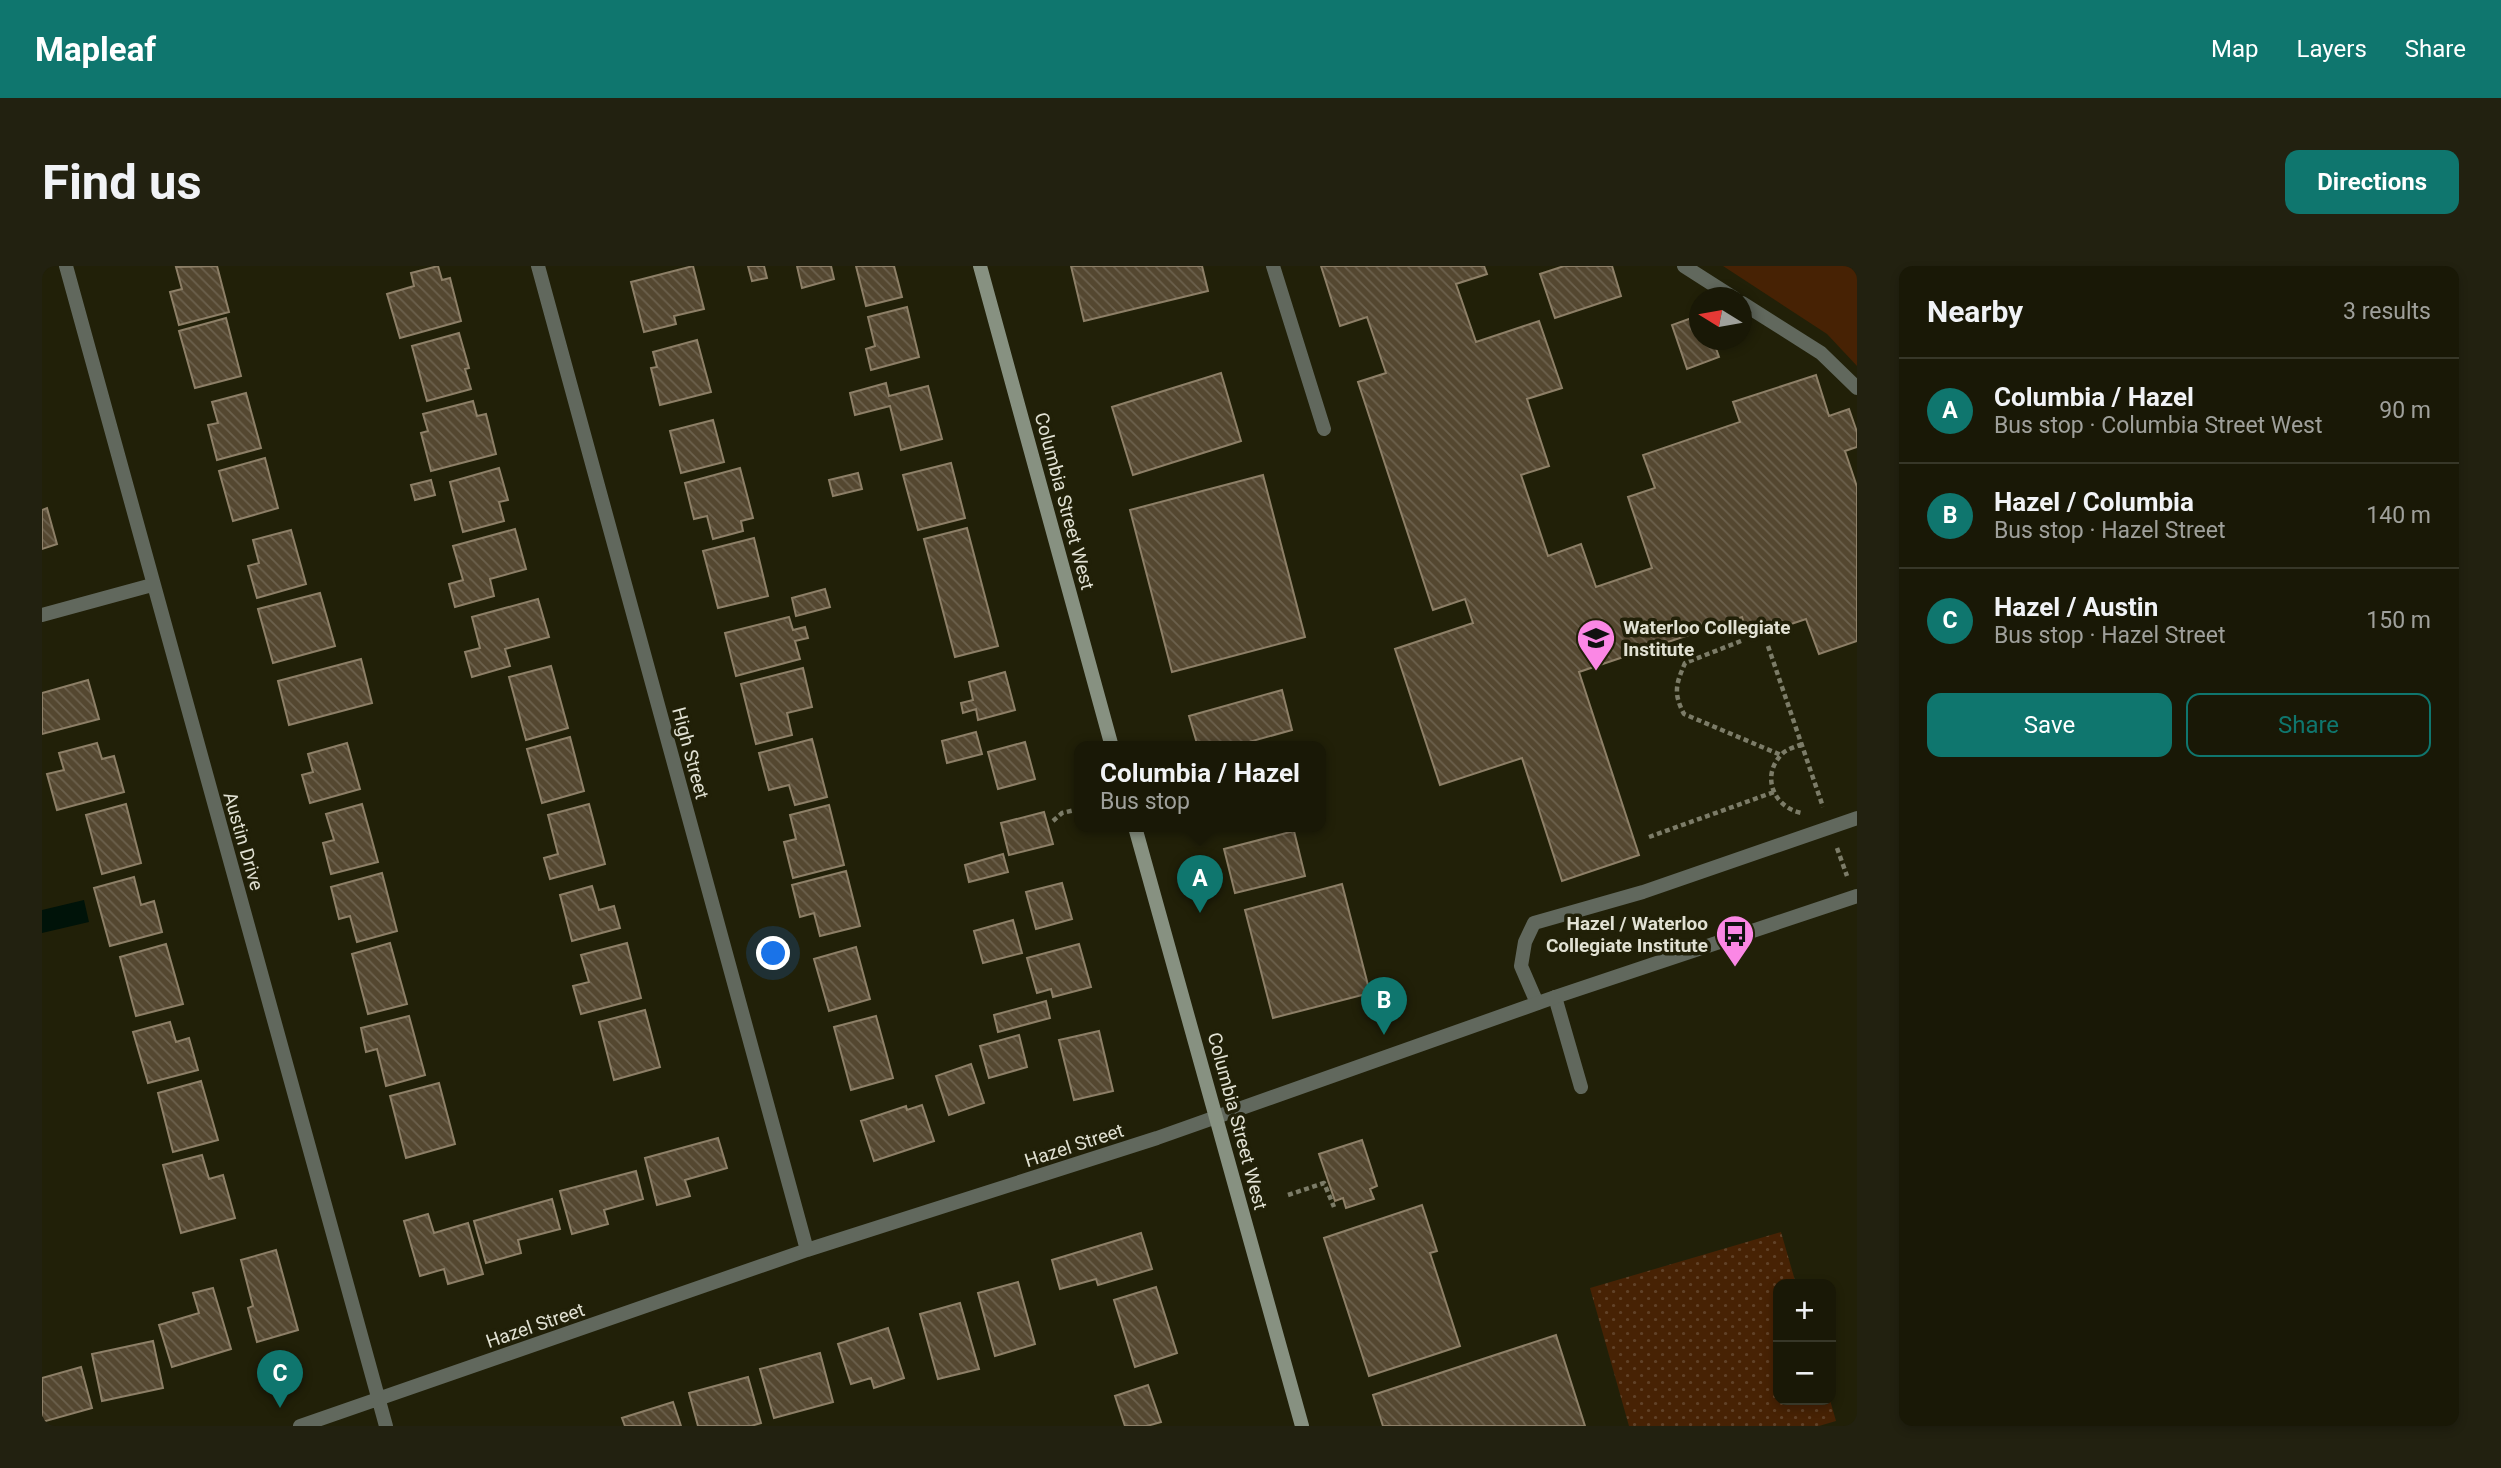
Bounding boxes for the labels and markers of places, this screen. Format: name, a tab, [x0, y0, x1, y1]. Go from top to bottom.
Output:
place label: Waterloo Collegiate Institute	[1623, 616, 1791, 661]
school or university icon: Waterloo Collegiate Institute	[1575, 617, 1617, 672]
pin: A	[1177, 855, 1223, 913]
place label: Hazel / Waterloo Collegiate Institute	[1546, 912, 1708, 957]
bus stop icon: Hazel / Waterloo Collegiate Institute	[1714, 913, 1756, 968]
pin: B	[1361, 977, 1407, 1035]
pin: C	[257, 1350, 303, 1408]

